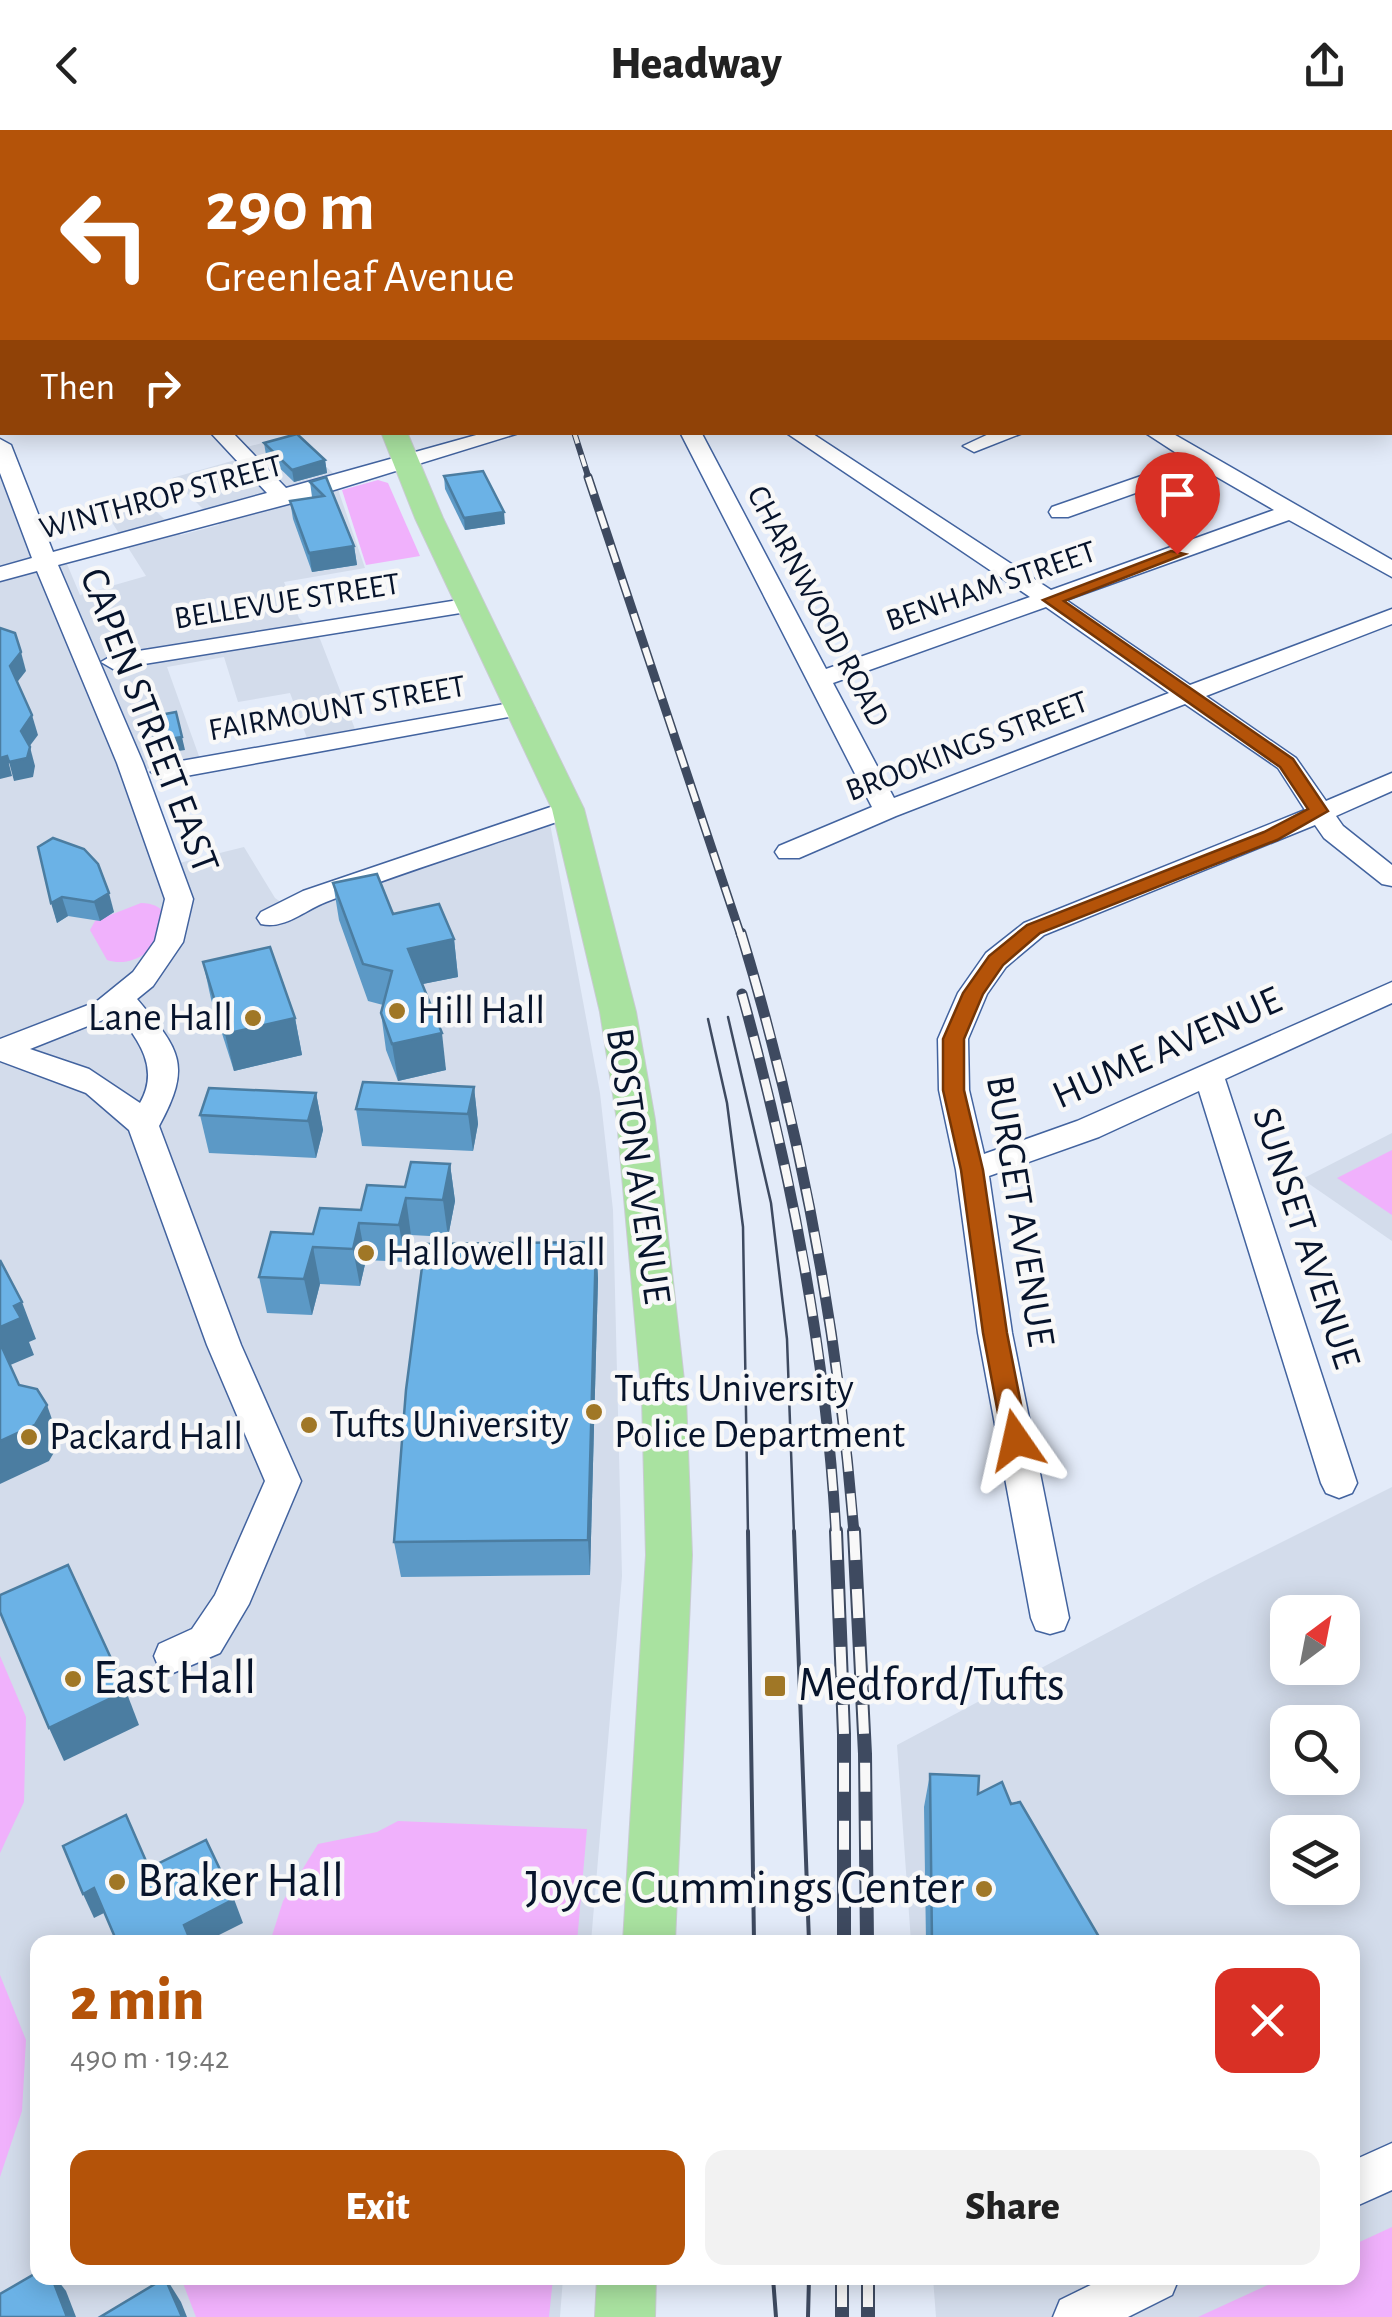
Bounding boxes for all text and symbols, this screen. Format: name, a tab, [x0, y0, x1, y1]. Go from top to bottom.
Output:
icon: back	[40, 38, 95, 93]
icon: share	[1297, 38, 1352, 93]
text: Headway	[610, 42, 782, 87]
icon: left	[40, 170, 170, 300]
text: 290 m	[205, 173, 375, 243]
text: Greenleaf Avenue	[205, 255, 515, 300]
icon: right	[135, 360, 190, 415]
text: Then	[40, 369, 115, 407]
street label: WINTHROP STREET	[36, 449, 286, 545]
pin	[1135, 452, 1220, 555]
icon: arrive	[1150, 467, 1205, 522]
street label: CHARNWOOD ROAD	[741, 481, 895, 731]
street label: BENHAM STREET	[882, 535, 1100, 637]
street label: CAPEN STREET EAST	[72, 563, 226, 879]
street label: BELLEVUE STREET	[172, 567, 402, 635]
street label: FAIRMOUNT STREET	[206, 670, 468, 746]
street label: BROOKINGS STREET	[841, 685, 1093, 807]
street label: HUME AVENUE	[1047, 980, 1287, 1116]
place label: Hill Hall	[417, 991, 545, 1031]
place label: Lane Hall	[88, 998, 233, 1038]
marker: Hill Hall	[386, 1000, 408, 1022]
marker: Lane Hall	[242, 1007, 264, 1029]
street label: BOSTON AVENUE	[599, 1025, 677, 1307]
street label: BURGET AVENUE	[979, 1073, 1061, 1349]
street label: SUNSET AVENUE	[1245, 1103, 1367, 1373]
place label: Hallowell Hall	[386, 1233, 606, 1273]
marker: Hallowell Hall	[355, 1242, 377, 1264]
place label: Tufts University Police Department	[614, 1369, 905, 1455]
position arrow	[964, 1388, 1068, 1492]
marker: Tufts University Police Department	[583, 1401, 605, 1423]
place label: Tufts University	[329, 1405, 569, 1445]
marker: Tufts University	[298, 1414, 320, 1436]
place label: Packard Hall	[49, 1417, 243, 1457]
marker: Packard Hall	[18, 1426, 40, 1448]
north arrow	[1270, 1595, 1360, 1685]
map controls	[1270, 1595, 1360, 1905]
place label: East Hall	[93, 1655, 256, 1703]
place label: Medford/Tufts	[798, 1662, 1065, 1710]
marker: East Hall	[62, 1668, 84, 1690]
marker: Medford/Tufts	[762, 1673, 788, 1699]
button: search	[1270, 1705, 1360, 1795]
button: layers	[1270, 1815, 1360, 1905]
place label: Braker Hall	[137, 1858, 344, 1906]
place label: Joyce Cummings Center	[526, 1865, 964, 1913]
marker: Braker Hall	[106, 1871, 128, 1893]
marker: Joyce Cummings Center	[973, 1878, 995, 1900]
button: close	[1215, 1968, 1320, 2073]
text: 2 min	[70, 1971, 204, 2031]
text: 490 m · 19:42	[70, 2042, 229, 2074]
button: Exit	[70, 2150, 685, 2265]
button: Share	[705, 2150, 1320, 2265]

